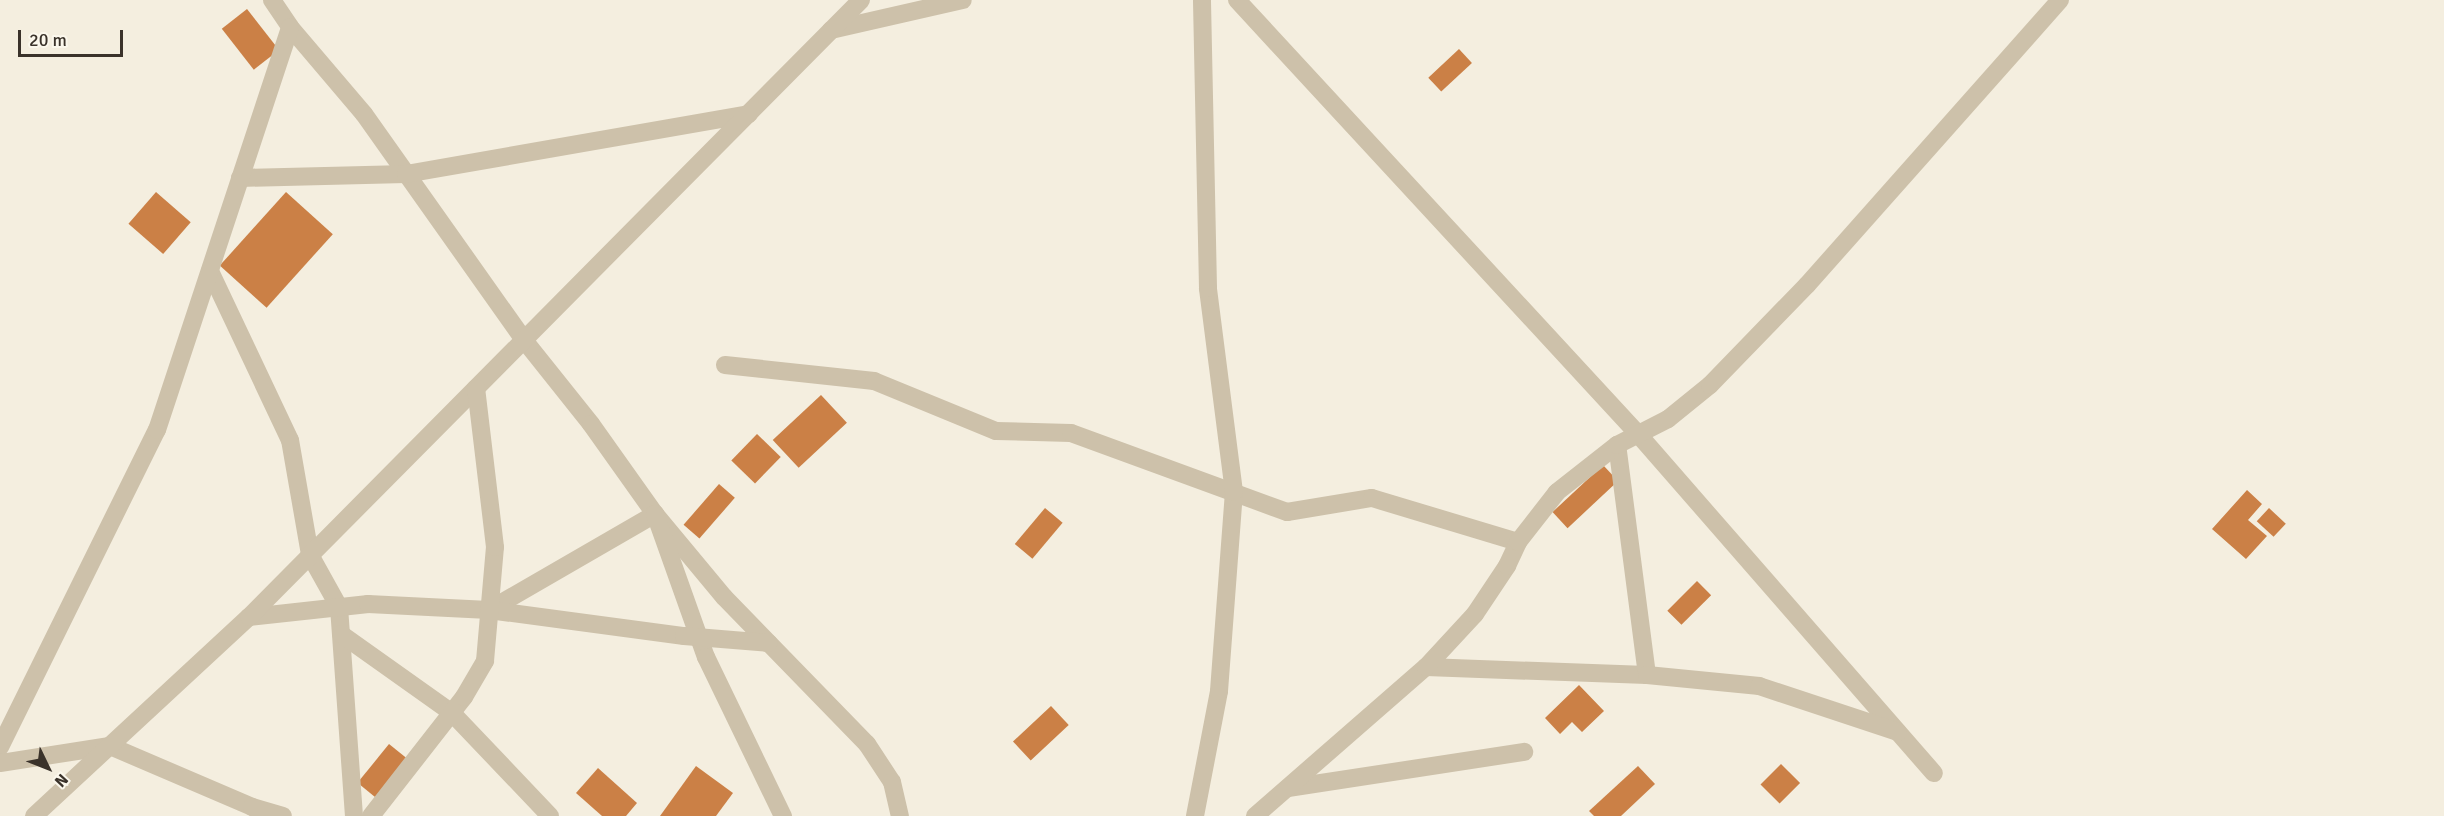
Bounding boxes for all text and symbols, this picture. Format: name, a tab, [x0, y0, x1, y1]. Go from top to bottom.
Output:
scale bar	[21, 18, 126, 56]
text: 20 m	[29, 29, 67, 51]
north arrow	[18, 738, 78, 798]
text: N	[50, 769, 72, 791]

